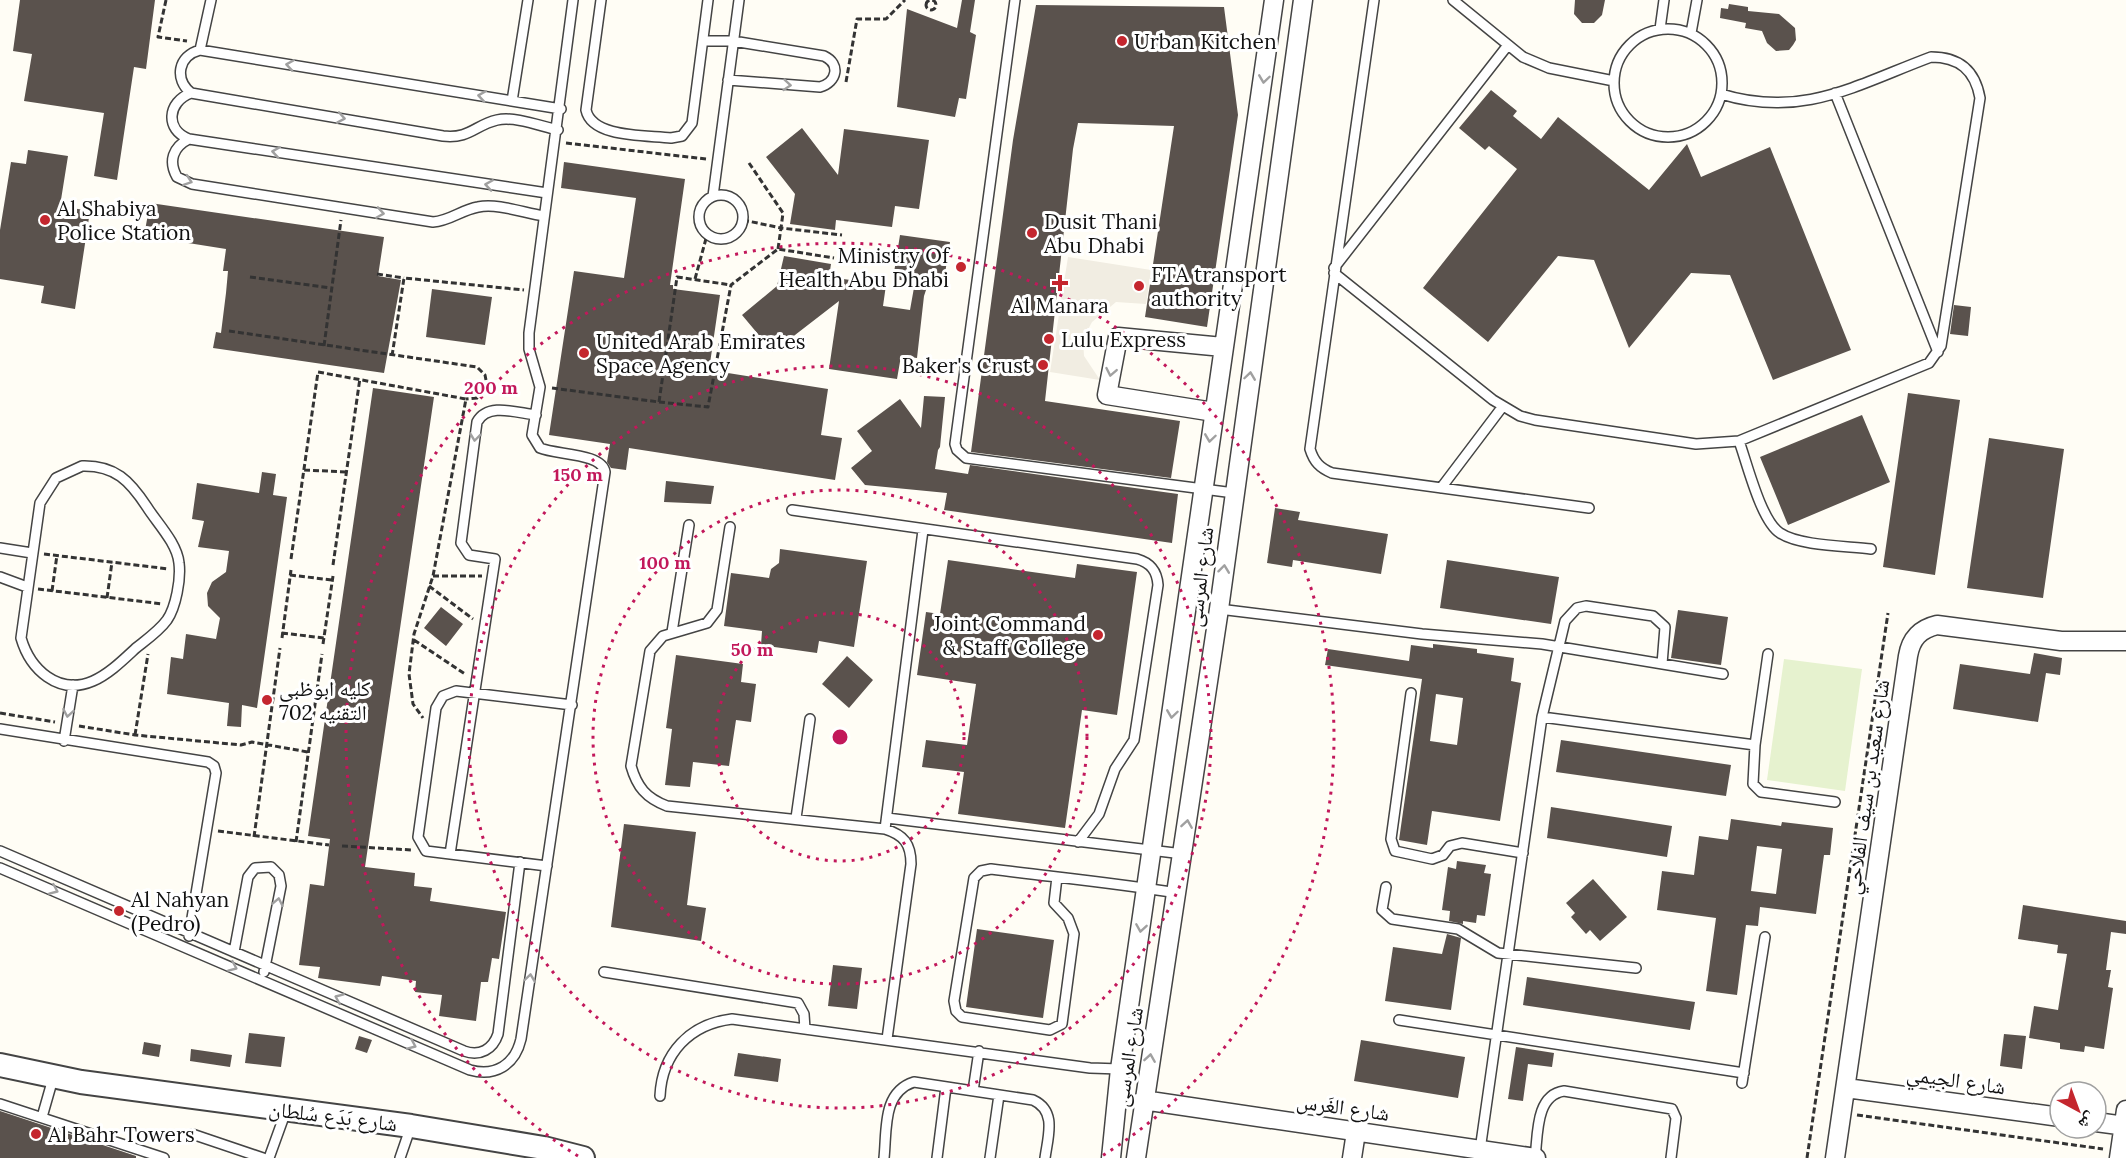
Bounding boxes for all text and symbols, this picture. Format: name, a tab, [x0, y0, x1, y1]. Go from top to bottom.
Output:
place label: Urban Kitchen	[1134, 28, 1277, 55]
marker: Urban Kitchen	[1115, 34, 1129, 48]
one-way arrow	[285, 59, 294, 71]
one-way arrow	[1258, 74, 1270, 83]
one-way arrow	[782, 78, 791, 91]
one-way arrow	[478, 90, 488, 103]
one-way arrow	[337, 112, 346, 124]
one-way arrow	[271, 147, 280, 159]
one-way arrow	[182, 174, 192, 187]
one-way arrow	[484, 179, 494, 191]
place label: Al Shabiya Police Station	[56, 195, 191, 246]
one-way arrow	[375, 207, 384, 219]
place label: Dusit Thani Abu Dhabi	[1043, 208, 1157, 259]
marker: Al Shabiya Police Station	[38, 213, 52, 227]
marker: Dusit Thani Abu Dhabi	[1025, 226, 1039, 240]
place label: Ministry Of Health Abu Dhabi	[779, 242, 951, 293]
marker: Ministry Of Health Abu Dhabi	[954, 260, 968, 274]
place label: FTA transport authority	[1151, 261, 1288, 312]
marker: Al Manara	[1053, 276, 1067, 290]
marker: FTA transport authority	[1132, 279, 1146, 293]
place label: Al Manara	[1010, 292, 1109, 319]
place label: Lulu Express	[1061, 326, 1186, 353]
place label: United Arab Emirates Space Agency	[596, 328, 806, 379]
marker: Lulu Express	[1042, 332, 1056, 346]
marker: United Arab Emirates Space Agency	[577, 346, 591, 360]
place label: Baker's Crust	[902, 352, 1032, 379]
marker: Baker's Crust	[1036, 358, 1050, 372]
one-way arrow	[1105, 367, 1118, 377]
one-way arrow	[1244, 371, 1256, 380]
text: 200 m	[464, 376, 518, 399]
one-way arrow	[469, 432, 481, 442]
one-way arrow	[1205, 433, 1217, 442]
text: 150 m	[553, 463, 603, 486]
street label: شارع المرسى	[1180, 526, 1220, 628]
text: 100 m	[639, 551, 691, 574]
one-way arrow	[1217, 565, 1230, 574]
place label: Joint Command & Staff College	[932, 610, 1086, 661]
marker: Joint Command & Staff College	[1091, 628, 1105, 642]
text: 50 m	[731, 638, 774, 661]
place label: كليه ابوظبي التقنيه 702	[279, 675, 371, 726]
street label: شارع سعيد بن سيف الفلاحي	[1839, 678, 1899, 897]
marker: كليه ابوظبي التقنيه 702	[260, 693, 274, 707]
one-way arrow	[62, 708, 75, 718]
one-way arrow	[1166, 710, 1178, 719]
centre of rings	[830, 727, 850, 747]
one-way arrow	[1181, 820, 1193, 829]
one-way arrow	[48, 883, 59, 895]
place label: Al Nahyan (Pedro)	[130, 886, 229, 937]
one-way arrow	[271, 897, 284, 907]
marker: Al Nahyan (Pedro)	[112, 904, 126, 918]
one-way arrow	[1136, 923, 1148, 933]
one-way arrow	[227, 960, 238, 972]
one-way arrow	[524, 973, 536, 982]
one-way arrow	[335, 993, 346, 1005]
street label: شارع المرسى	[1107, 1005, 1149, 1109]
one-way arrow	[406, 1038, 417, 1050]
one-way arrow	[1143, 1054, 1155, 1063]
street label: شارع الجيمي	[1904, 1060, 2007, 1104]
north arrow	[2048, 1080, 2108, 1140]
street label: شارع الغَرس	[1295, 1087, 1391, 1127]
street label: شارع بَدَع سُلطان	[267, 1095, 399, 1137]
text: ش	[2075, 1108, 2101, 1134]
place label: Al Bahr Towers	[47, 1121, 195, 1148]
marker: Al Bahr Towers	[29, 1127, 43, 1141]

